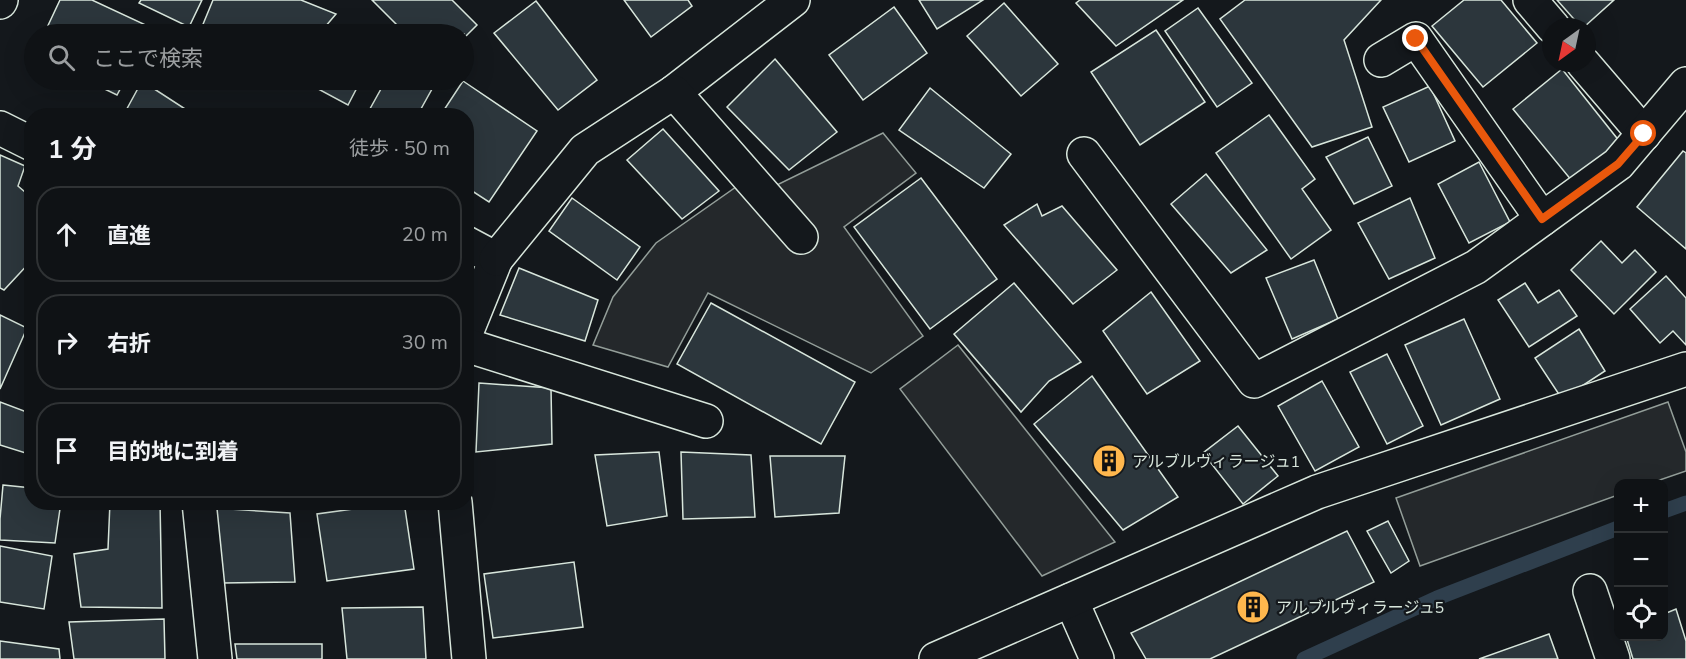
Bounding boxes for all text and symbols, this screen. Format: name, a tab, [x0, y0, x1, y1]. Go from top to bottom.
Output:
north arrow	[1542, 18, 1596, 72]
search box	[24, 24, 474, 90]
route end	[1402, 25, 1428, 51]
icon: search	[45, 41, 78, 74]
text: ここで検索	[93, 44, 203, 74]
route start	[1630, 120, 1656, 146]
text: 1 分	[48, 132, 97, 167]
text: 徒歩 · 50 m	[349, 135, 450, 162]
icon: ahead	[50, 218, 83, 251]
text: 直進	[107, 221, 151, 251]
text: 20 m	[402, 221, 448, 248]
icon: right	[50, 326, 83, 359]
text: 右折	[107, 329, 151, 359]
text: 30 m	[402, 329, 448, 356]
icon: arrive	[50, 434, 83, 467]
text: 目的地に到着	[107, 437, 239, 467]
building icon: アルブルヴィラージュ1	[1091, 443, 1127, 479]
place label: アルブルヴィラージュ1	[1132, 451, 1300, 473]
map controls	[1614, 479, 1668, 641]
button: +	[1614, 479, 1668, 533]
button: −	[1614, 533, 1668, 587]
button: locate	[1614, 587, 1668, 641]
building icon: アルブルヴィラージュ5	[1235, 589, 1271, 625]
place label: アルブルヴィラージュ5	[1276, 597, 1444, 619]

